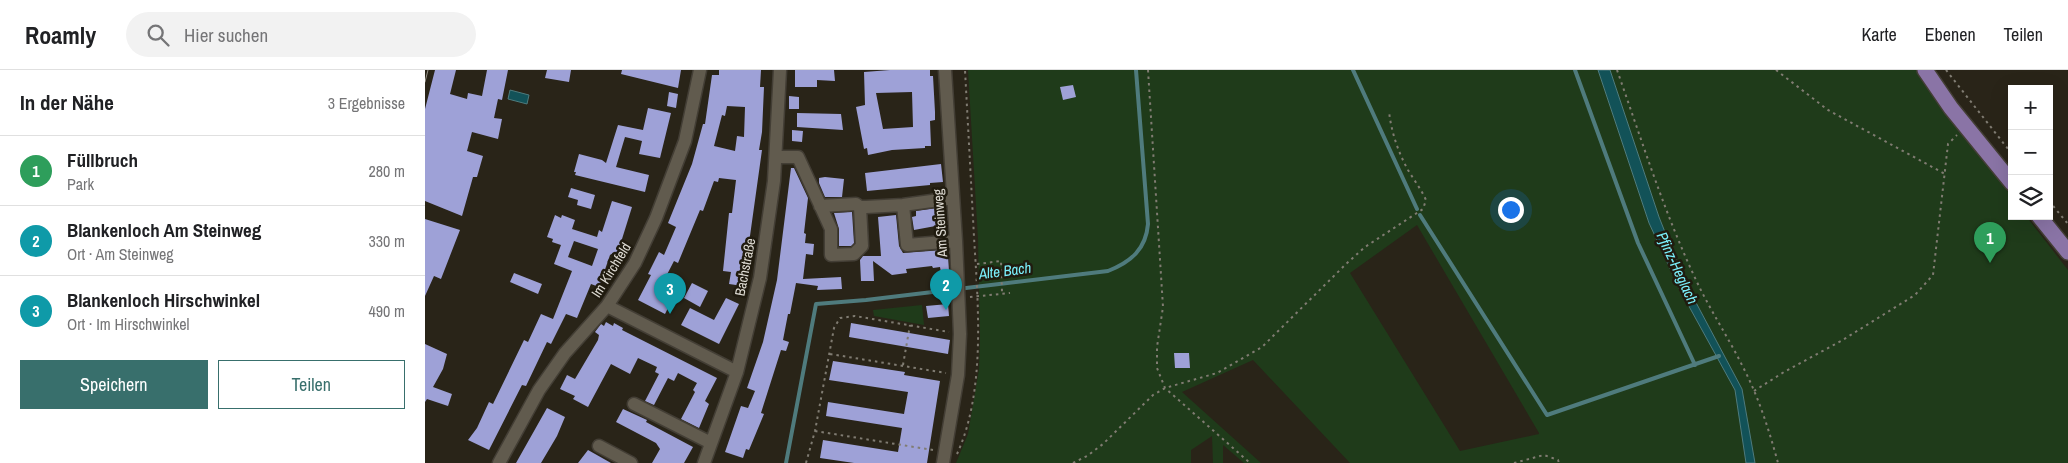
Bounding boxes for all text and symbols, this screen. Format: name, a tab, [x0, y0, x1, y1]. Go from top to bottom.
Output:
search box	[126, 12, 476, 57]
text: Roamly	[25, 19, 96, 51]
icon: search	[144, 21, 172, 49]
text: Hier suchen	[184, 22, 268, 48]
text: Karte	[1861, 22, 1897, 47]
text: Ebenen	[1925, 22, 1976, 47]
text: Teilen	[2004, 22, 2043, 47]
map controls	[2008, 85, 2053, 220]
button: +	[2008, 85, 2053, 130]
text: In der Nähe	[20, 88, 114, 117]
text: 3 Ergebnisse	[328, 92, 405, 114]
button: −	[2008, 130, 2053, 175]
text: Füllbruch	[67, 147, 138, 173]
text: 1	[32, 160, 40, 182]
text: 280 m	[369, 160, 405, 182]
text: Park	[67, 173, 94, 195]
button: layers	[2008, 175, 2053, 220]
street label: Am Steinweg	[929, 188, 951, 259]
your location	[1498, 197, 1524, 223]
text: Blankenloch Am Steinweg	[67, 217, 261, 243]
pin: 1	[1974, 222, 2006, 263]
water label: Pfinz-Heglach	[1652, 228, 1703, 307]
text: 2	[32, 230, 40, 252]
text: 330 m	[369, 230, 405, 252]
street label: Bachstraße	[731, 236, 759, 298]
street label: Im Kirchfeld	[587, 239, 635, 301]
text: Ort · Am Steinweg	[67, 243, 173, 265]
water label: Alte Bach	[977, 257, 1033, 284]
pin: 2	[930, 269, 962, 310]
pin: 3	[654, 273, 686, 314]
text: Blankenloch Hirschwinkel	[67, 287, 260, 313]
text: 3	[32, 300, 40, 322]
text: 490 m	[369, 300, 405, 322]
text: Ort · Im Hirschwinkel	[67, 313, 189, 335]
button: Speichern	[20, 360, 208, 409]
button: Teilen	[218, 360, 405, 409]

